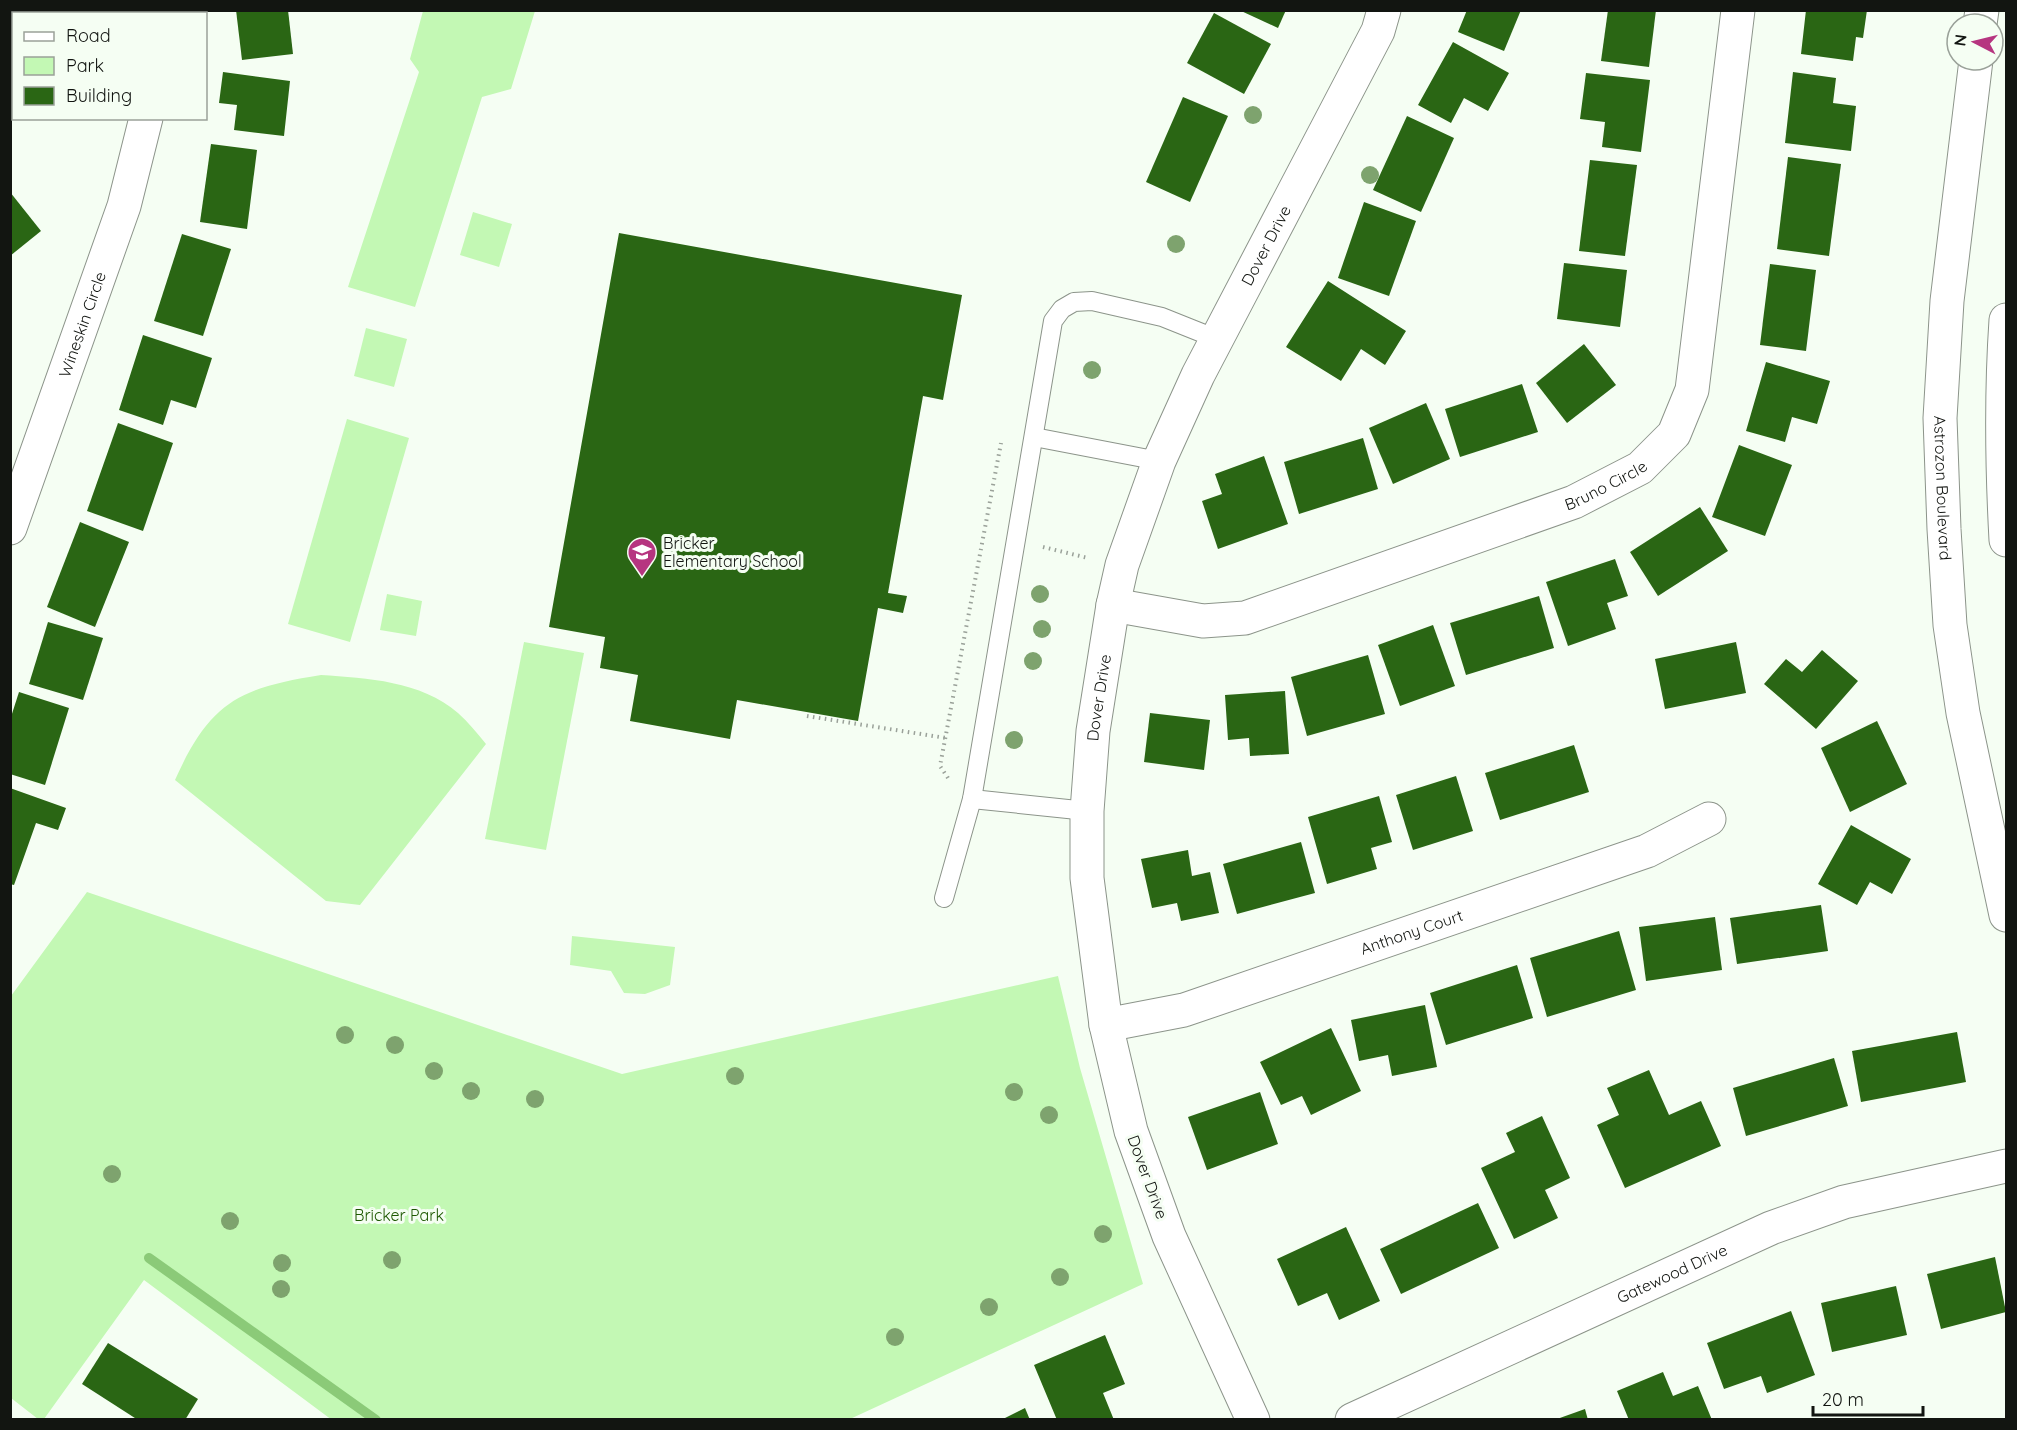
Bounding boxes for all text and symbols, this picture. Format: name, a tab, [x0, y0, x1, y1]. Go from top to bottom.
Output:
legend	[12, 12, 207, 120]
north arrow	[1945, 12, 2005, 72]
text: Road	[66, 24, 111, 47]
text: N	[1949, 33, 1971, 47]
text: Park	[66, 54, 104, 77]
text: Building	[66, 84, 132, 107]
street label: Dover Drive	[1237, 202, 1295, 289]
street label: Wineskin Circle	[54, 269, 110, 380]
street label: Astrozon Boulevard	[1930, 415, 1956, 561]
street label: Bruno Circle	[1562, 457, 1651, 514]
place label: Bricker Elementary School	[663, 533, 802, 571]
school or university icon: Bricker Elementary School	[626, 536, 658, 578]
street label: Dover Drive	[1082, 653, 1115, 742]
street label: Anthony Court	[1358, 905, 1466, 959]
street label: Dover Drive	[1124, 1132, 1172, 1222]
park label: Bricker Park	[354, 1205, 444, 1225]
street label: Gatewood Drive	[1614, 1239, 1730, 1307]
scale bar	[1813, 1379, 1922, 1417]
text: 20 m	[1822, 1388, 1864, 1411]

